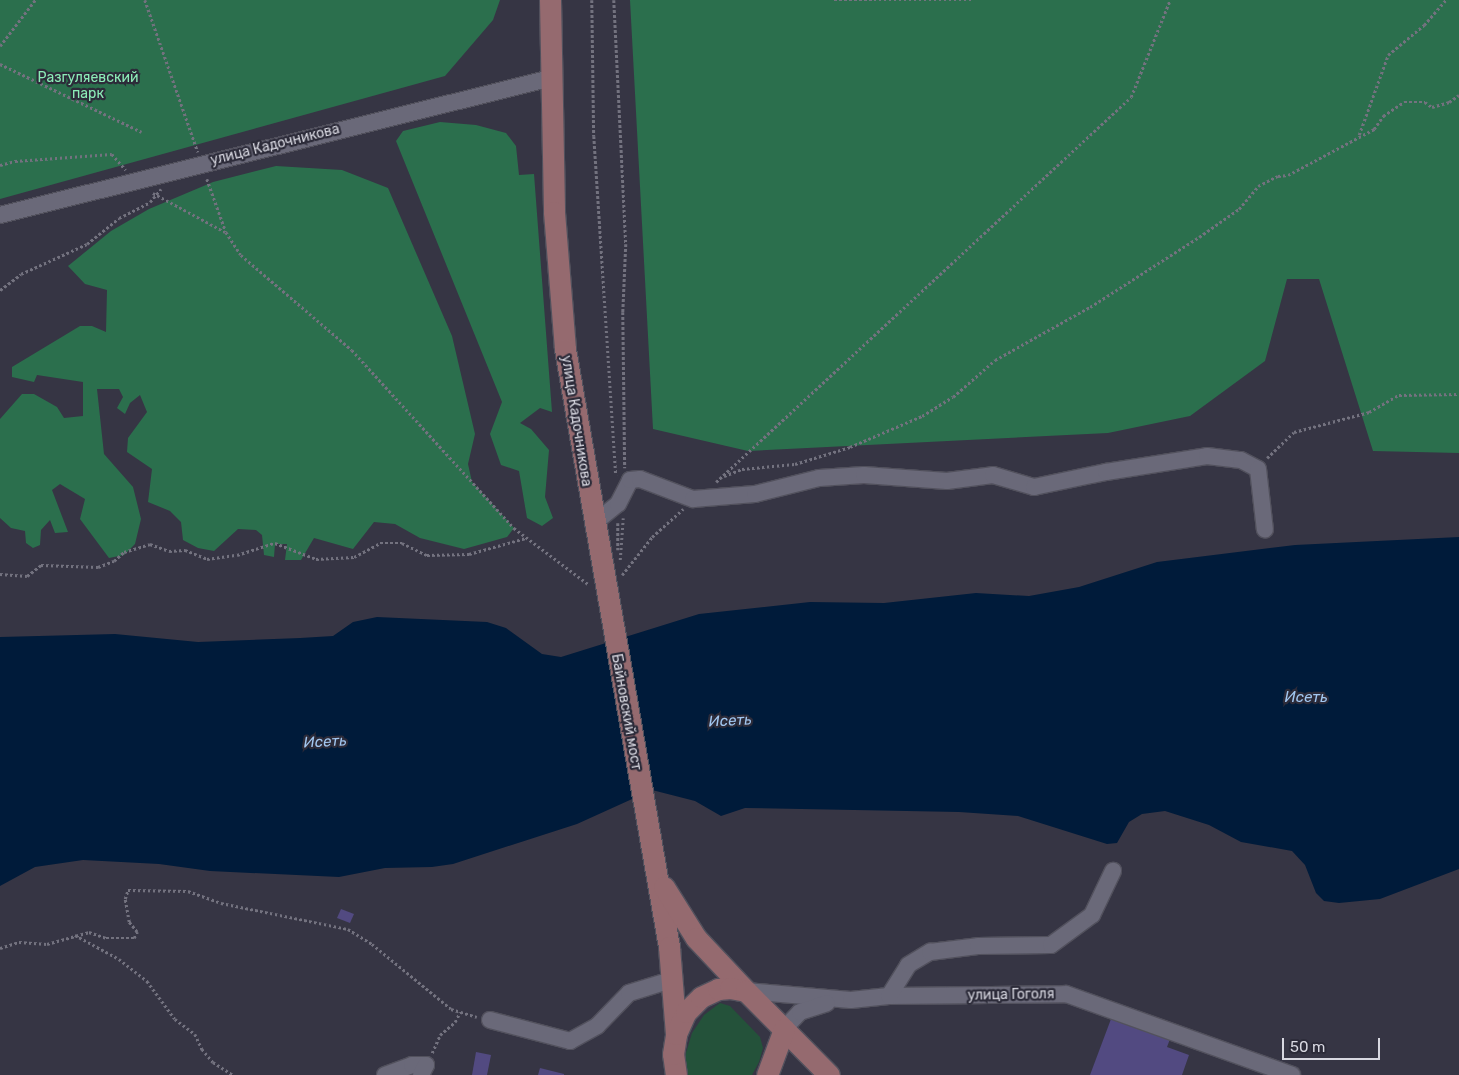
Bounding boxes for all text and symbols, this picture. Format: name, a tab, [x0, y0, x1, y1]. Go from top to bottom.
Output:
park label: Разгуляевский парк	[38, 70, 138, 102]
street label: улица Кадочникова	[209, 121, 341, 169]
street label: улица Кадочникова	[557, 354, 595, 488]
street label: Байновский мост	[607, 653, 645, 771]
water label: Исеть	[1285, 689, 1327, 707]
water label: Исеть	[708, 711, 752, 731]
water label: Исеть	[303, 732, 347, 752]
street label: улица Гоголя	[967, 986, 1055, 1004]
scale bar	[1284, 1028, 1382, 1060]
text: 50 m	[1290, 1038, 1325, 1056]

